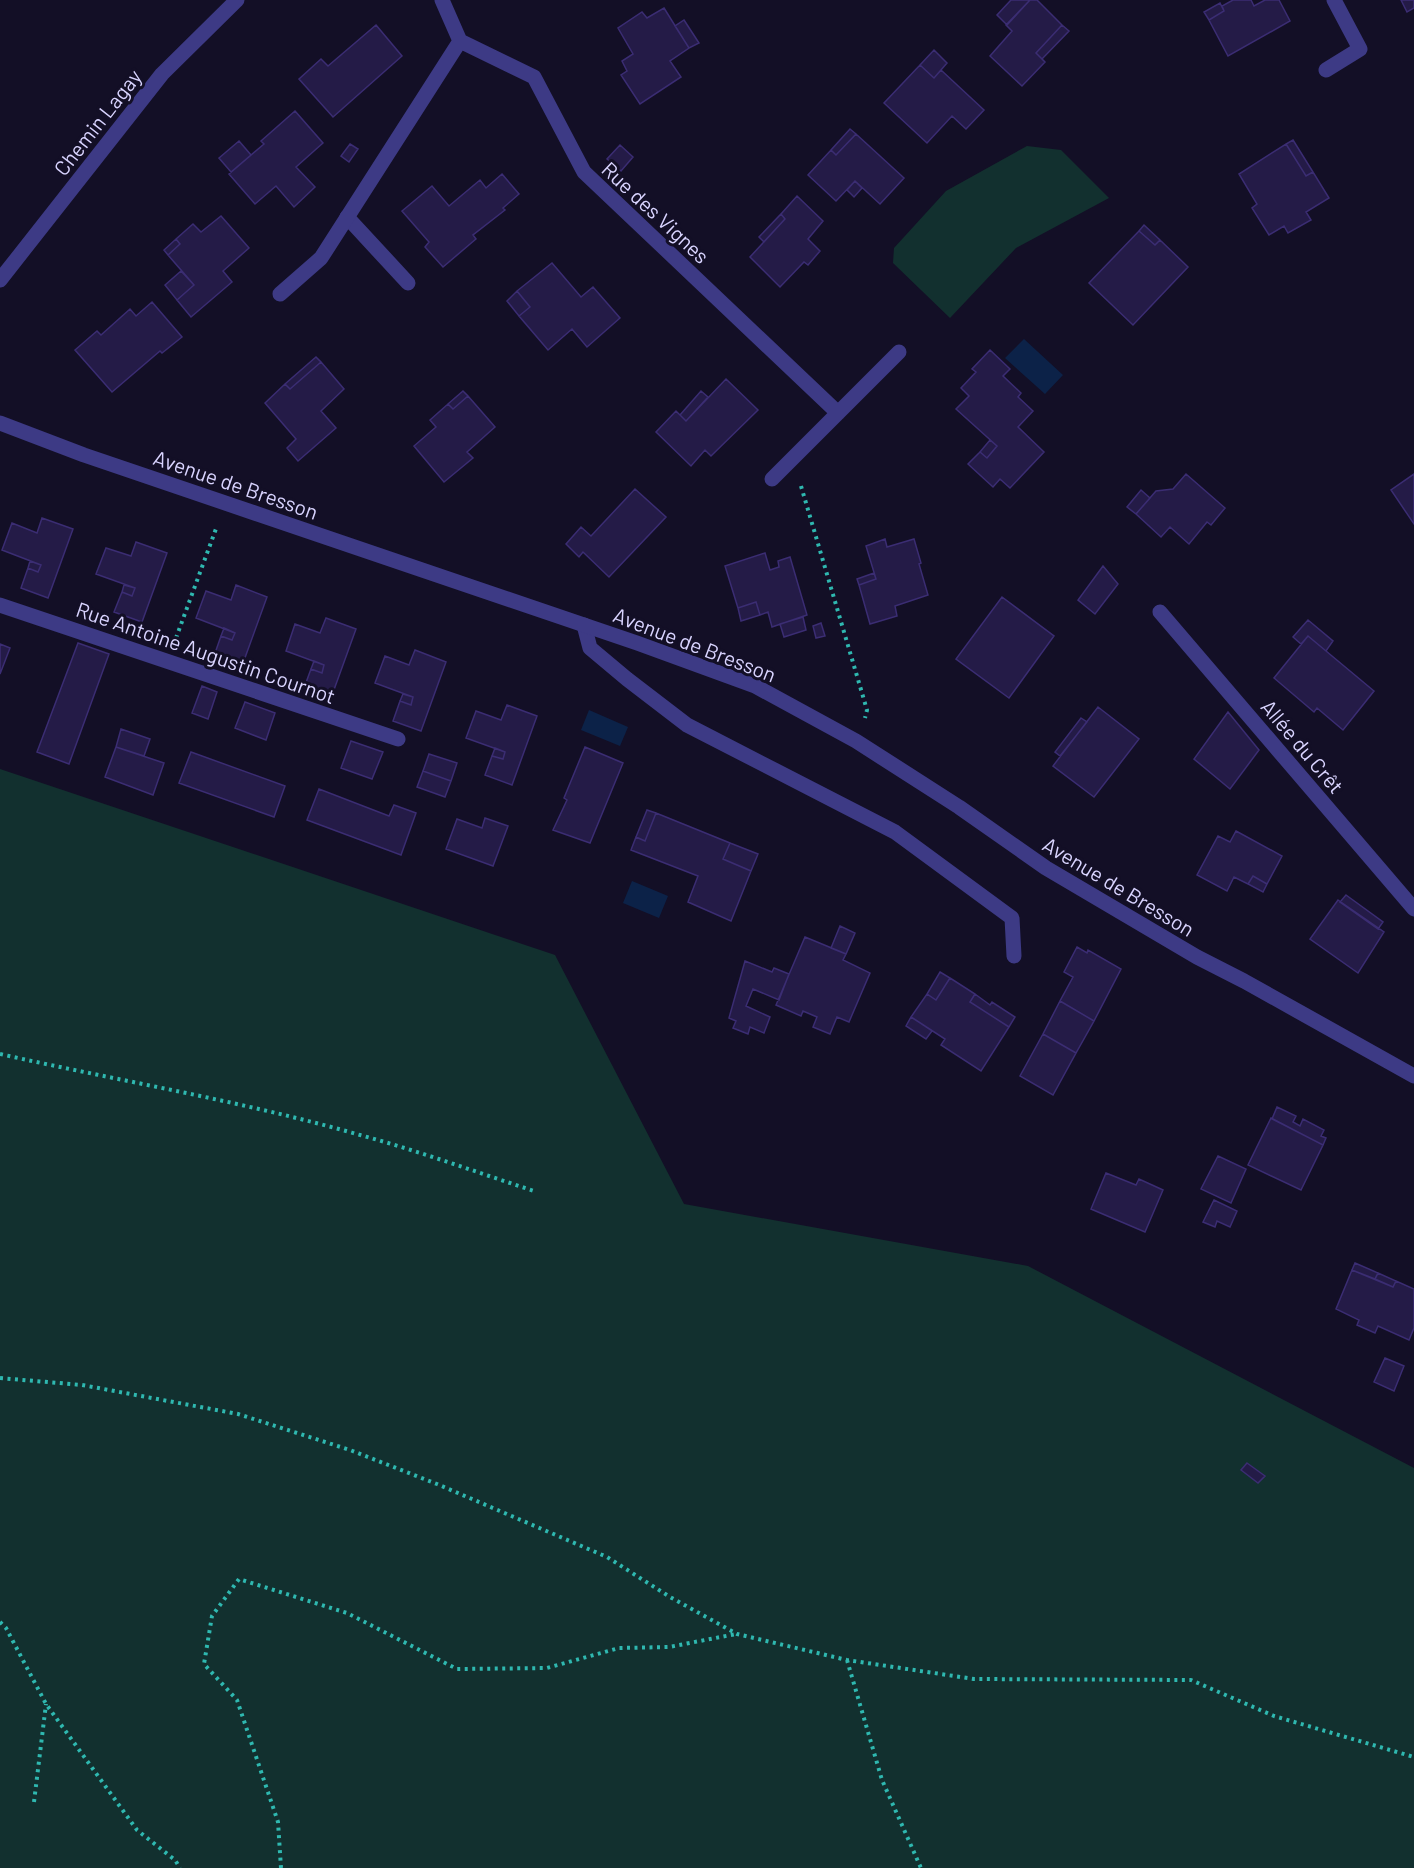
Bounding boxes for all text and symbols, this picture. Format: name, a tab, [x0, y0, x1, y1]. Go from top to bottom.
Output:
street label: Chemin Lagay	[48, 64, 146, 180]
street label: Rue des Vignes	[597, 156, 715, 268]
street label: Avenue de Bresson	[151, 444, 321, 524]
street label: Rue Antoine Augustin Cournot	[73, 596, 339, 708]
street label: Avenue de Bresson	[610, 601, 780, 687]
street label: Allée du Crêt	[1256, 694, 1350, 798]
street label: Avenue de Bresson	[1039, 831, 1199, 941]

